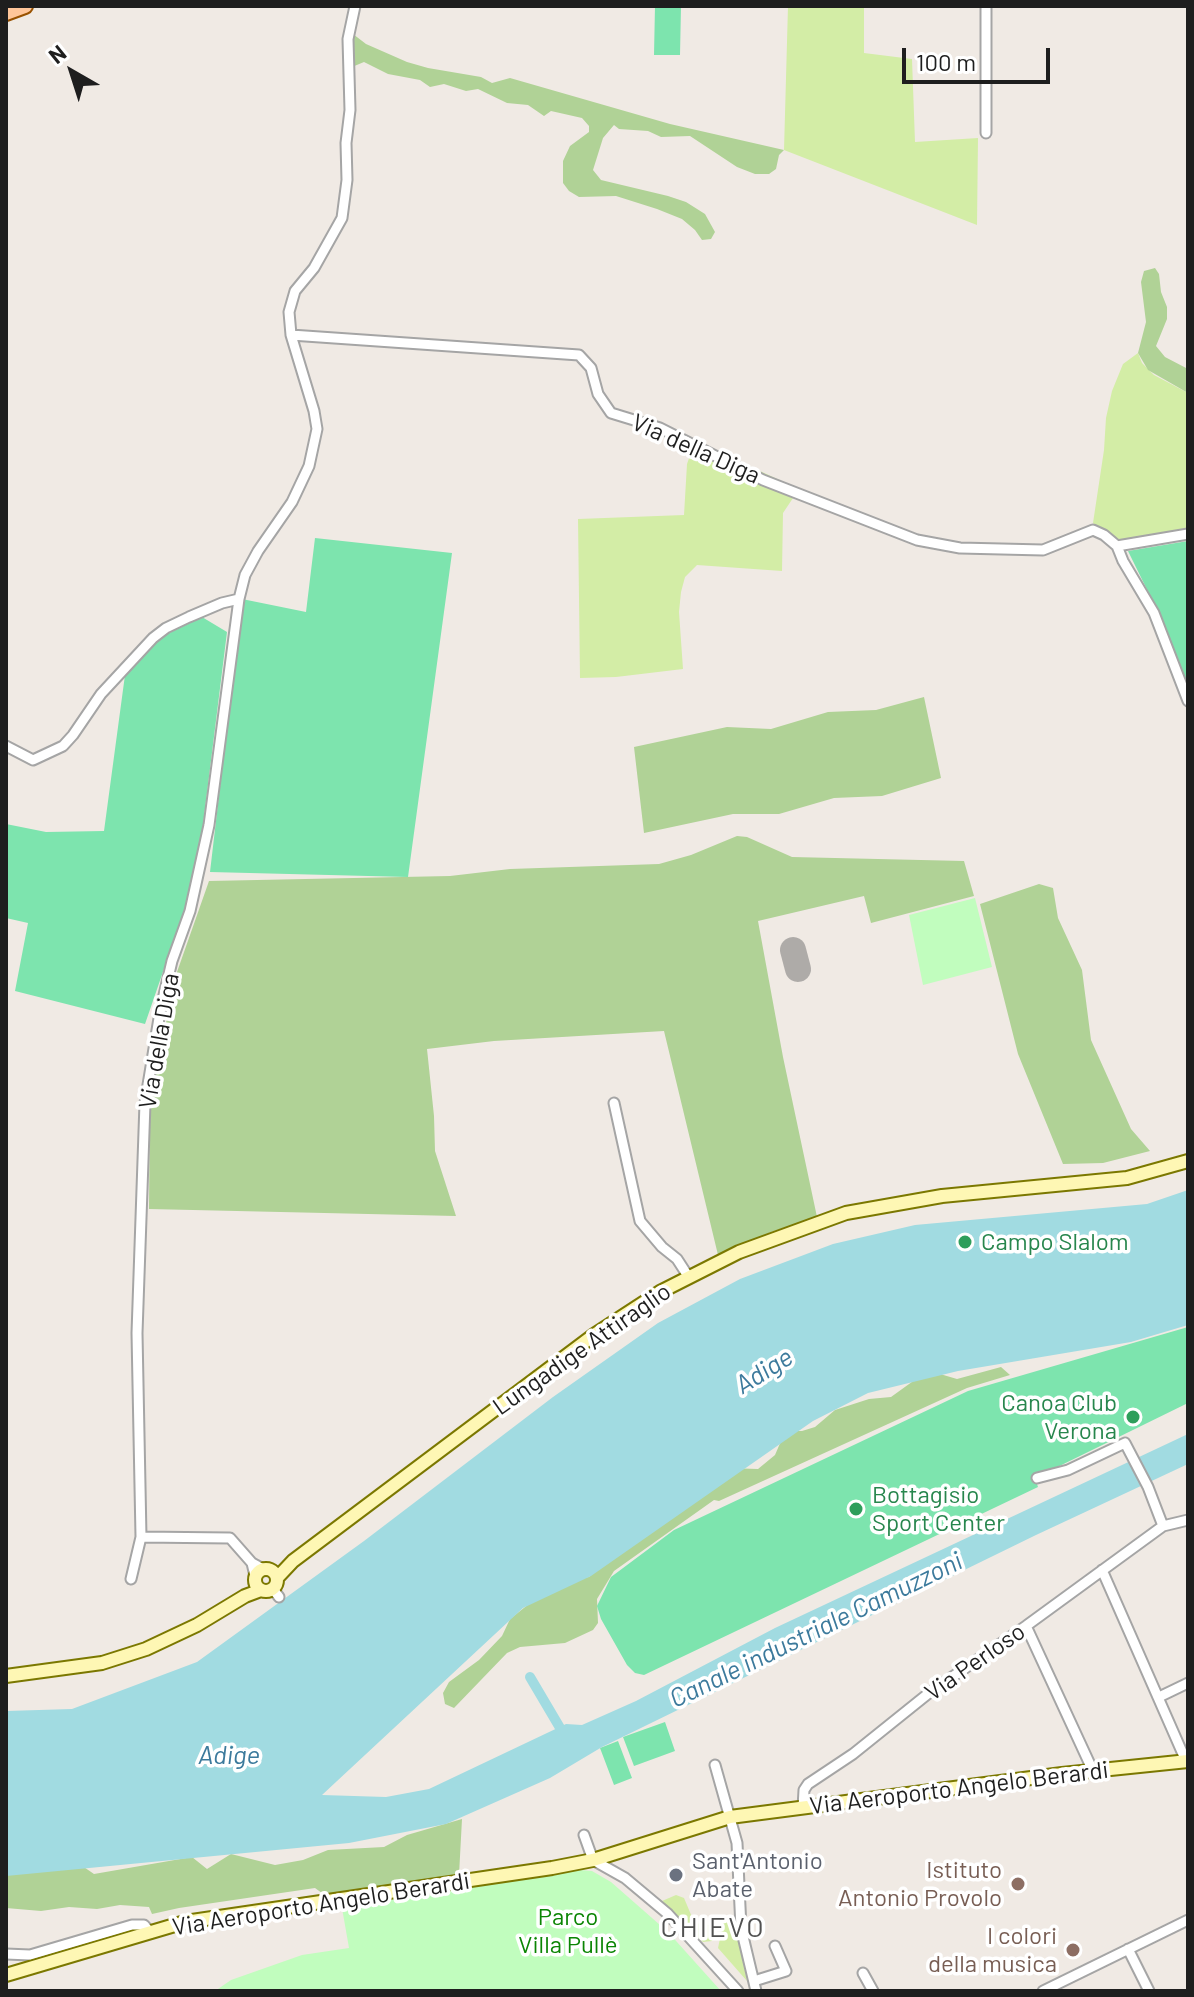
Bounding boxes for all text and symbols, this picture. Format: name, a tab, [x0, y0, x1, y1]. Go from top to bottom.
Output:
north arrow	[32, 32, 112, 112]
scale bar	[906, 32, 1054, 82]
text: N	[43, 39, 71, 68]
text: 100 m	[916, 47, 976, 76]
street label: Via della Diga	[627, 408, 765, 490]
street label: Via della Diga	[133, 971, 185, 1111]
place label: Campo Slalom	[981, 1228, 1129, 1256]
marker: Campo Slalom	[956, 1233, 974, 1251]
street label: Lungadige Attiraglio	[487, 1277, 677, 1421]
water label: Adige	[729, 1341, 799, 1401]
place label: Canoa Club Verona	[1001, 1389, 1117, 1445]
marker: Canoa Club Verona	[1124, 1408, 1142, 1426]
place label: Bottagisio Sport Center	[872, 1481, 1005, 1537]
marker: Bottagisio Sport Center	[847, 1500, 865, 1518]
water label: Canale industriale Camuzzoni	[664, 1545, 968, 1715]
street label: Via Perloso	[919, 1617, 1031, 1707]
water label: Adige	[198, 1739, 260, 1771]
street label: Via Aeroporto Angelo Berardi	[808, 1755, 1110, 1821]
place label: Sant'Antonio Abate	[692, 1847, 823, 1903]
place label: Istituto Antonio Provolo	[838, 1856, 1002, 1912]
street label: Via Aeroporto Angelo Berardi	[170, 1866, 472, 1942]
marker: Sant'Antonio Abate	[667, 1866, 685, 1884]
marker: Istituto Antonio Provolo	[1009, 1875, 1027, 1893]
park label: Parco Villa Pullè	[518, 1903, 618, 1959]
district label: CHIEVO	[660, 1911, 766, 1945]
place label: I colori della musica	[928, 1922, 1057, 1978]
marker: I colori della musica	[1064, 1941, 1082, 1959]

